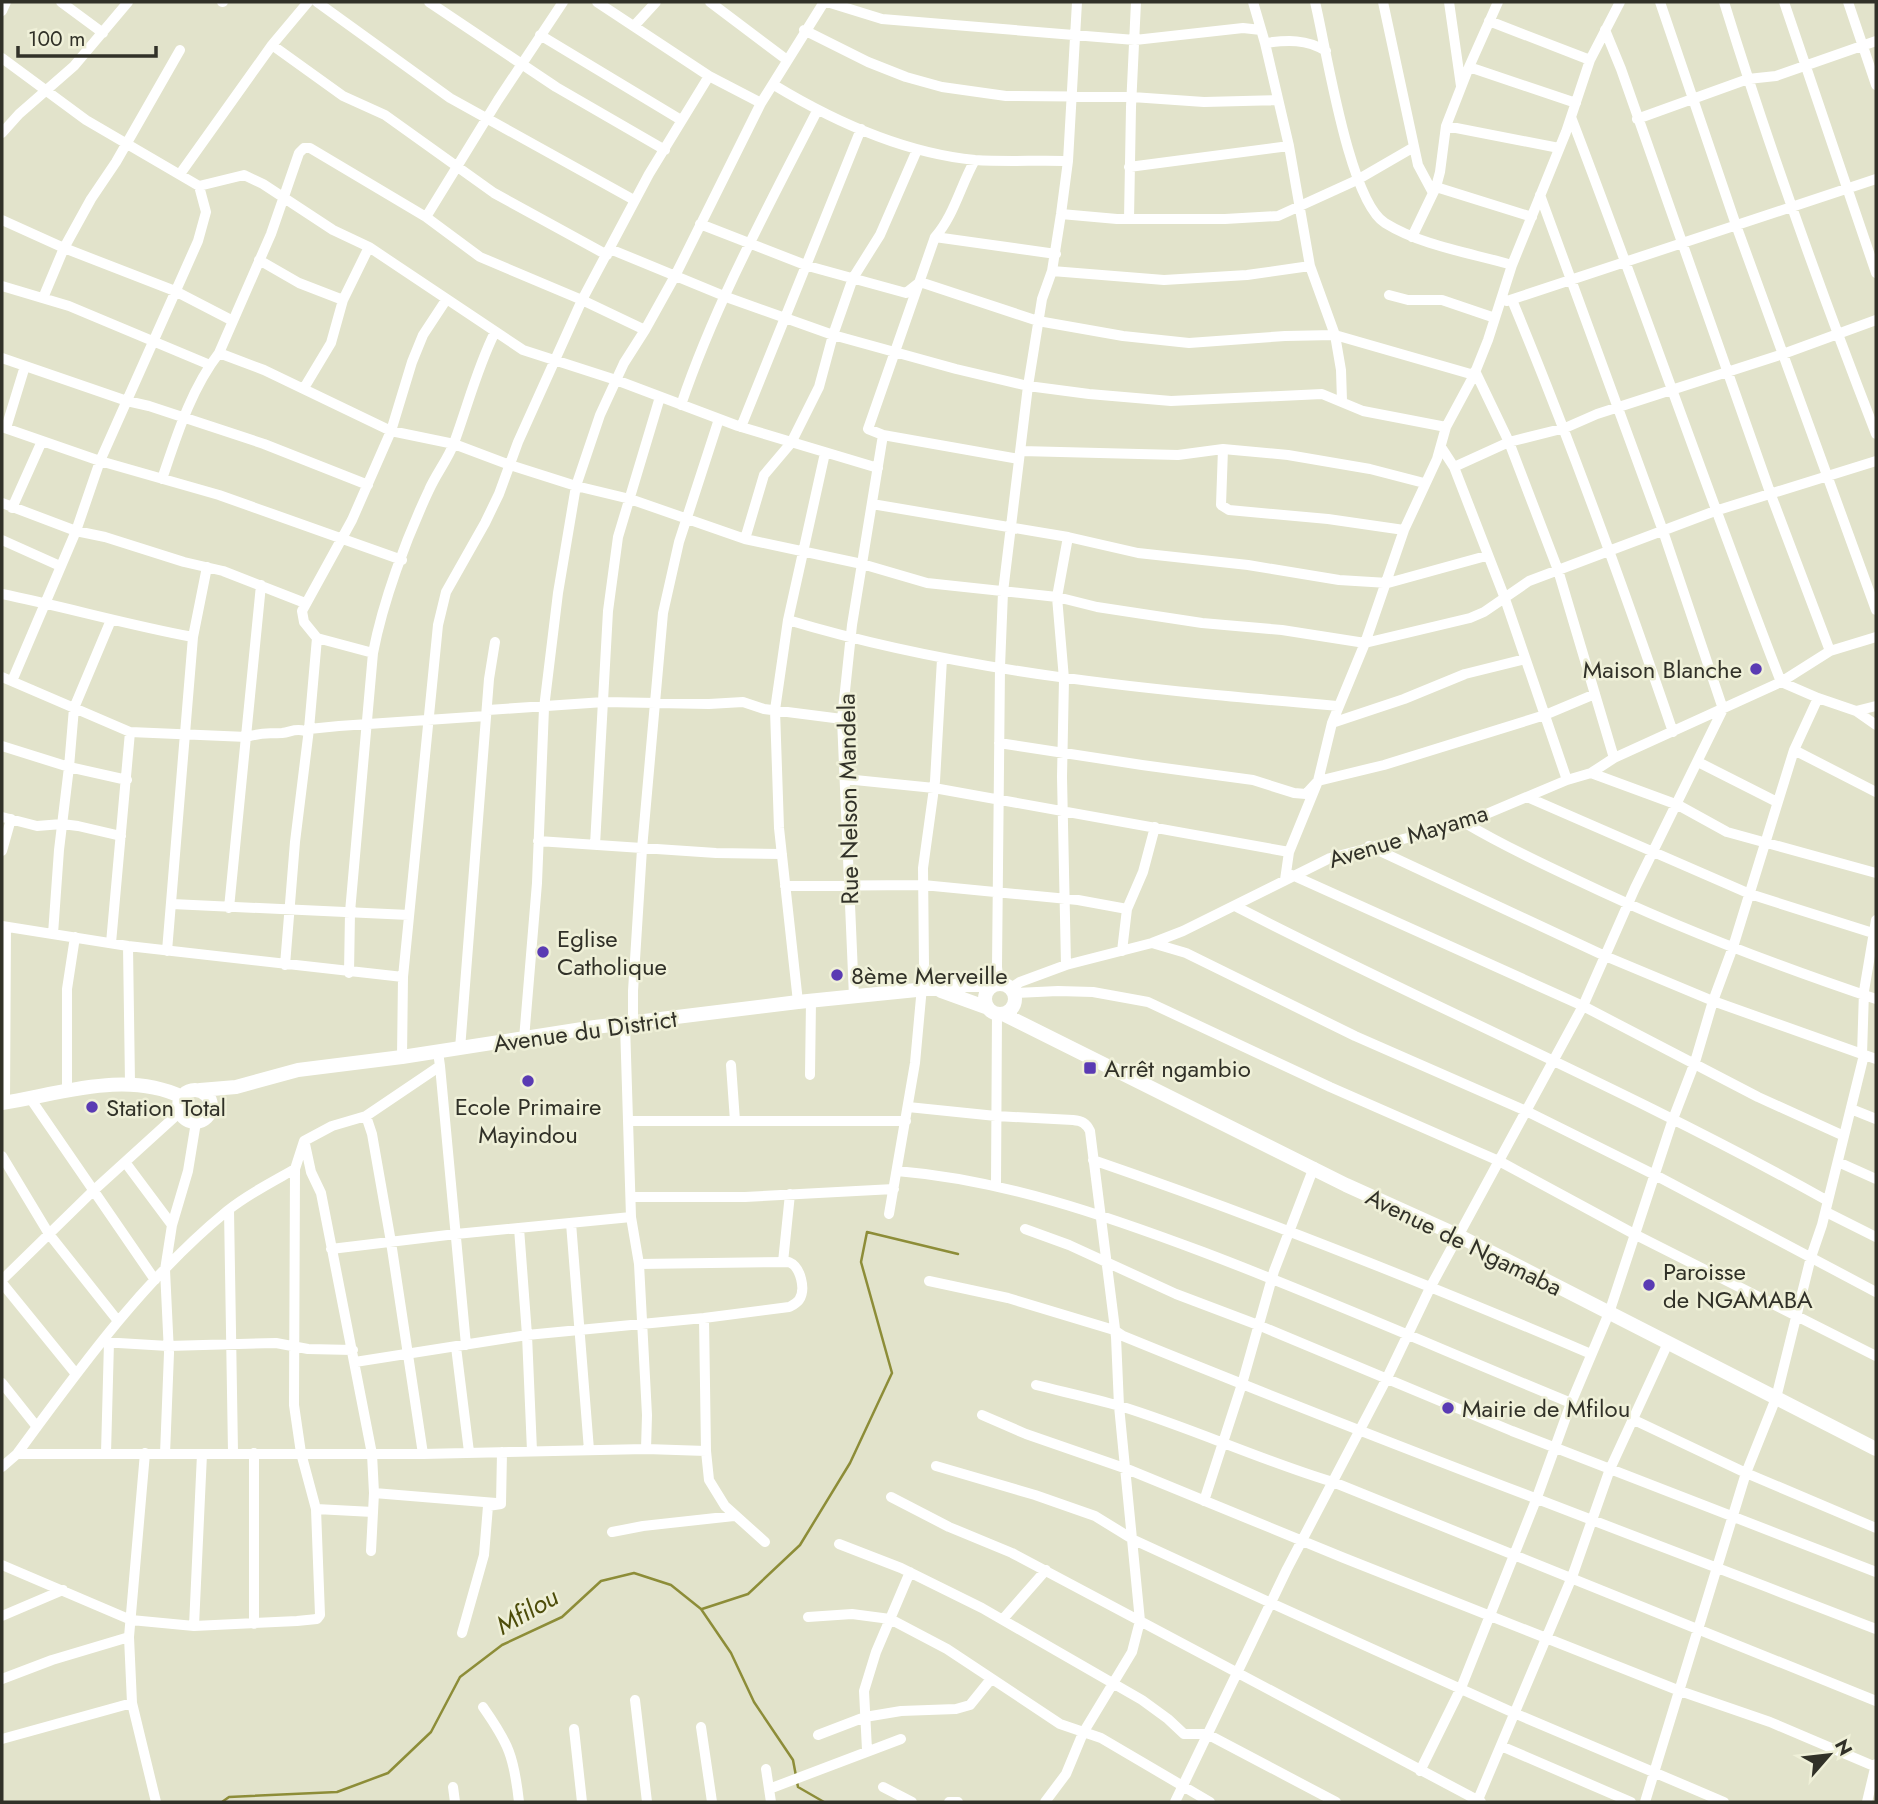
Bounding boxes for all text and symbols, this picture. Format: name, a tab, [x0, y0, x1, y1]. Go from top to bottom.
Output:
scale bar	[18, 14, 156, 58]
text: 100 m	[28, 24, 85, 54]
place label: Maison Blanche	[1583, 652, 1742, 687]
marker: Maison Blanche	[1748, 661, 1764, 677]
street label: Rue Nelson Mandela	[829, 693, 867, 905]
street label: Avenue Mayama	[1324, 795, 1492, 877]
place label: Eglise Catholique	[557, 921, 667, 984]
marker: Eglise Catholique	[535, 944, 551, 960]
place label: 8ème Merveille	[851, 958, 1008, 993]
marker: 8ème Merveille	[829, 967, 845, 983]
street label: Avenue du District	[491, 1001, 679, 1061]
place label: Arrêt ngambio	[1104, 1051, 1251, 1086]
marker: Arrêt ngambio	[1082, 1060, 1098, 1076]
marker: Ecole Primaire Mayindou	[520, 1073, 536, 1089]
place label: Ecole Primaire Mayindou	[455, 1089, 601, 1152]
place label: Station Total	[106, 1090, 226, 1125]
marker: Station Total	[84, 1099, 100, 1115]
street label: Avenue de Ngamaba	[1360, 1179, 1568, 1305]
place label: Paroisse de NGAMABA	[1663, 1254, 1813, 1317]
marker: Paroisse de NGAMABA	[1641, 1277, 1657, 1293]
place label: Mairie de Mfilou	[1462, 1391, 1630, 1426]
marker: Mairie de Mfilou	[1440, 1400, 1456, 1416]
water label: Mfilou	[488, 1578, 566, 1644]
north arrow	[1794, 1720, 1864, 1790]
text: N	[1828, 1734, 1859, 1760]

